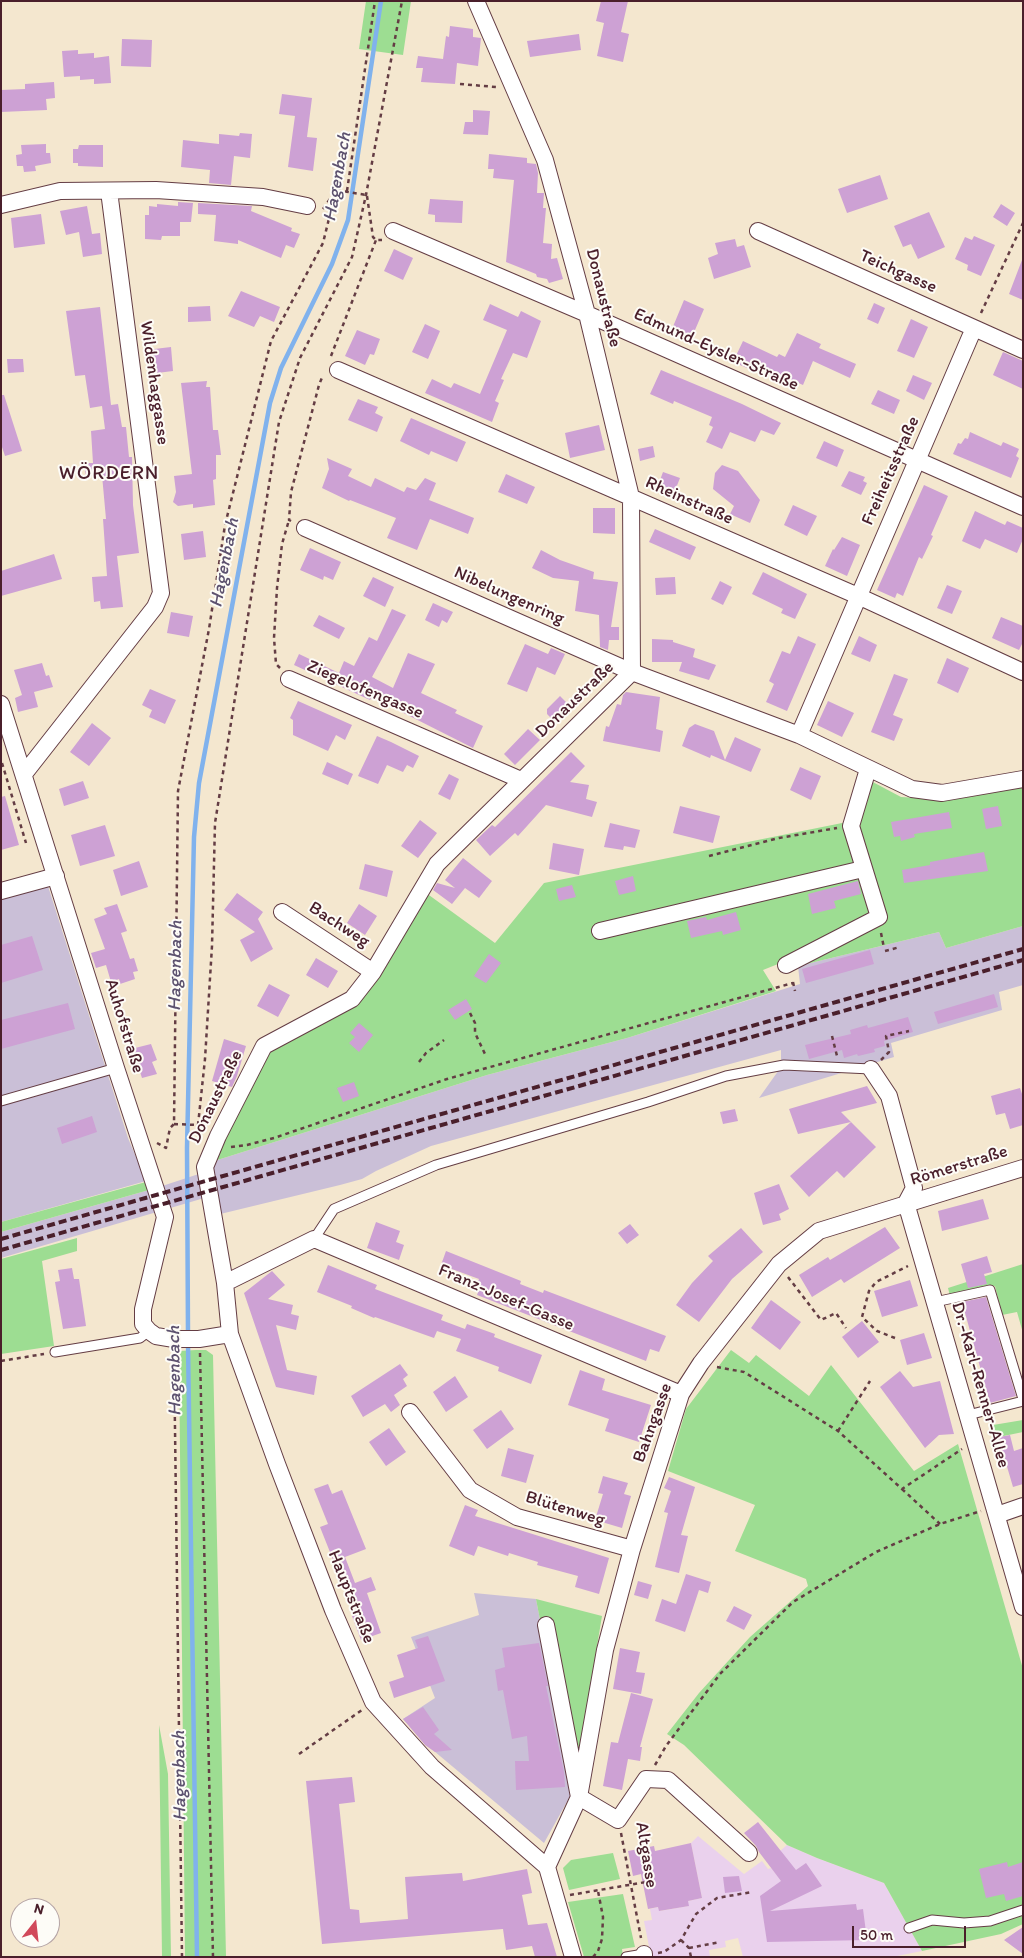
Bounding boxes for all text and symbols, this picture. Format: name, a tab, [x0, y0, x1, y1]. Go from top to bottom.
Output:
water label: Hagenbach	[319, 131, 357, 223]
street label: Teichgasse	[856, 245, 940, 299]
street label: Donaustraße	[580, 246, 626, 350]
street label: Edmund-Eysler-Straße	[630, 304, 802, 396]
street label: Wildenhaggasse	[135, 320, 173, 446]
street label: Freiheitsstraße	[857, 413, 925, 529]
district label: WÖRDERN	[58, 462, 160, 486]
street label: Rheinstraße	[642, 472, 736, 530]
water label: Hagenbach	[205, 516, 245, 610]
street label: Nibelungenring	[450, 562, 568, 630]
street label: Ziegelofengasse	[304, 656, 426, 724]
street label: Donaustraße	[531, 657, 619, 743]
street label: Bachweg	[304, 897, 374, 953]
water label: Hagenbach	[164, 921, 188, 1011]
street label: Auhofstraße	[99, 976, 149, 1076]
street label: Donaustraße	[184, 1047, 248, 1147]
street label: Römerstraße	[908, 1141, 1010, 1191]
street label: Franz-Josef-Gasse	[435, 1260, 577, 1336]
street label: Dr.-Karl-Renner-Allee	[946, 1299, 1014, 1471]
water label: Hagenbach	[163, 1326, 187, 1416]
street label: Bahngasse	[629, 1380, 677, 1466]
street label: Blütenweg	[523, 1487, 607, 1531]
street label: Hauptstraße	[323, 1547, 379, 1647]
water label: Hagenbach	[168, 1731, 192, 1821]
street label: Altgasse	[630, 1820, 662, 1890]
north arrow	[10, 1898, 60, 1948]
text: N	[32, 1900, 46, 1919]
scale bar	[854, 1916, 968, 1948]
text: 50 m	[860, 1926, 893, 1944]

